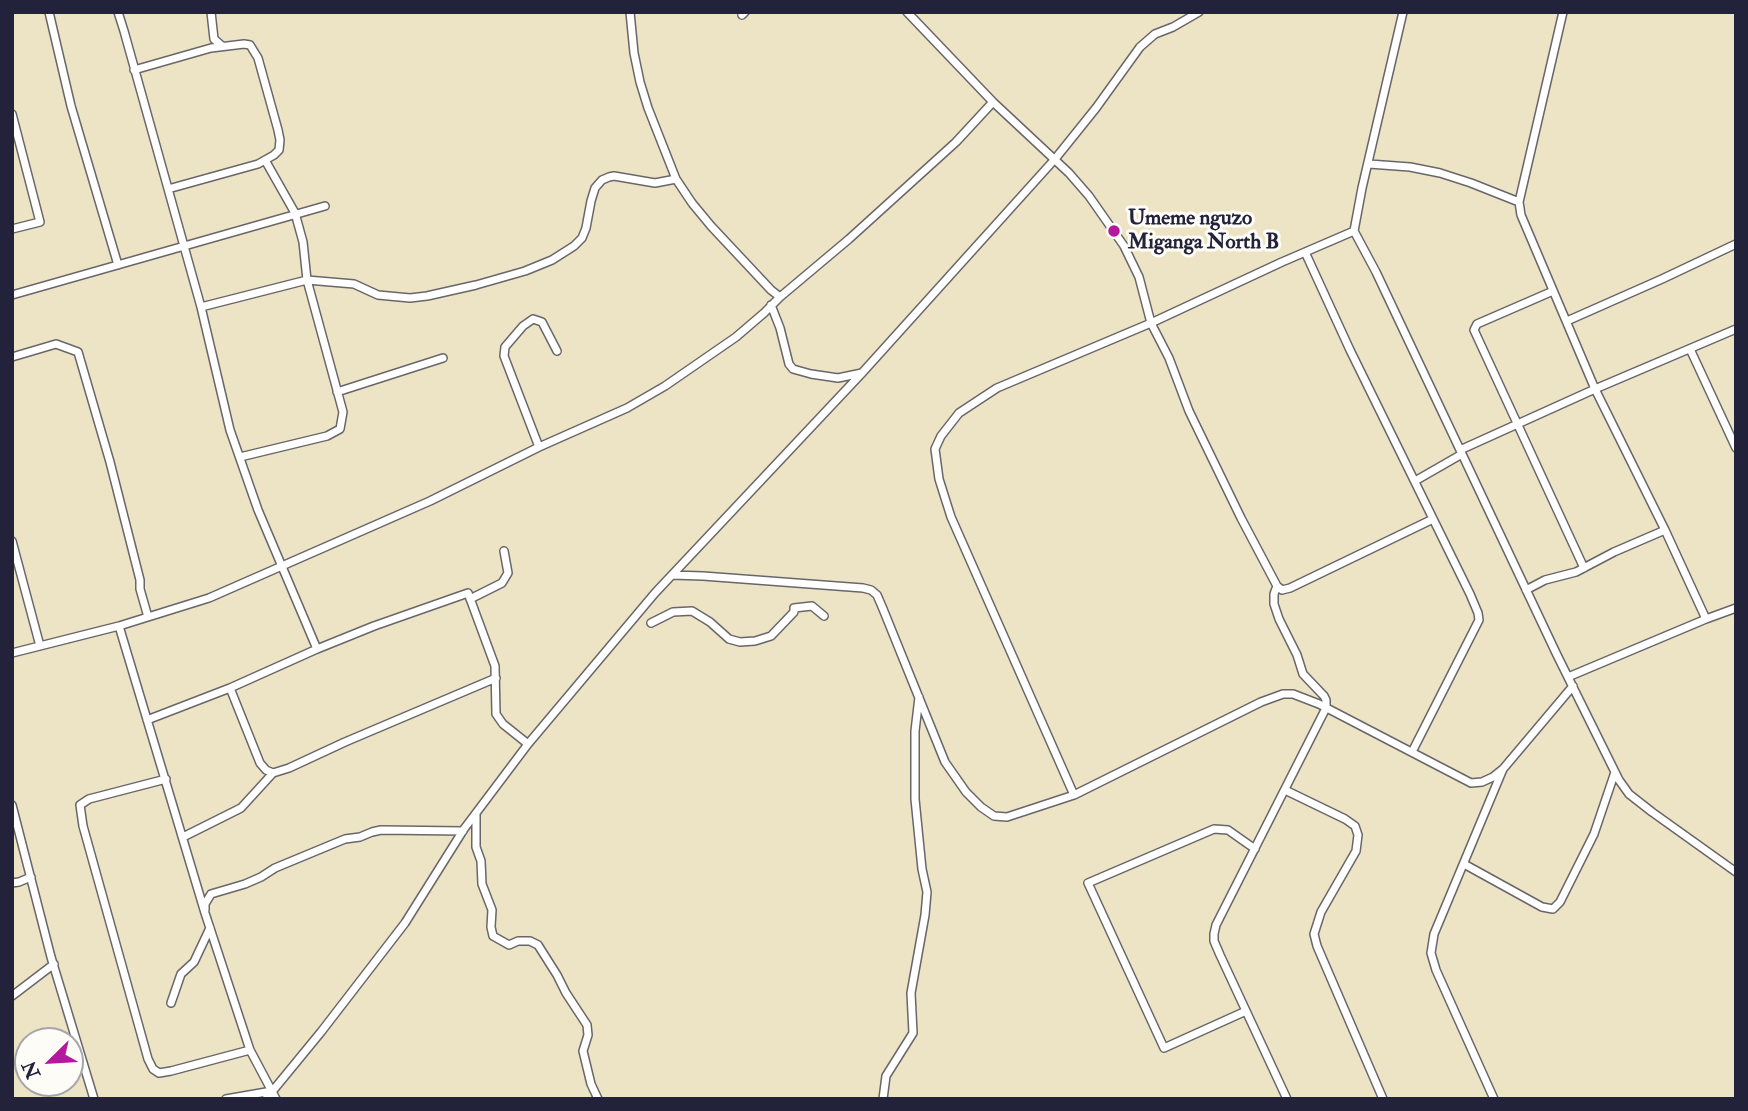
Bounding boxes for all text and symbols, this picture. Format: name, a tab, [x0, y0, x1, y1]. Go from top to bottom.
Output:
place label: Umeme nguzo Miganga North B	[1128, 206, 1279, 256]
marker: Umeme nguzo Miganga North B	[1106, 223, 1122, 239]
north arrow	[14, 1027, 84, 1097]
text: N	[17, 1057, 46, 1082]

